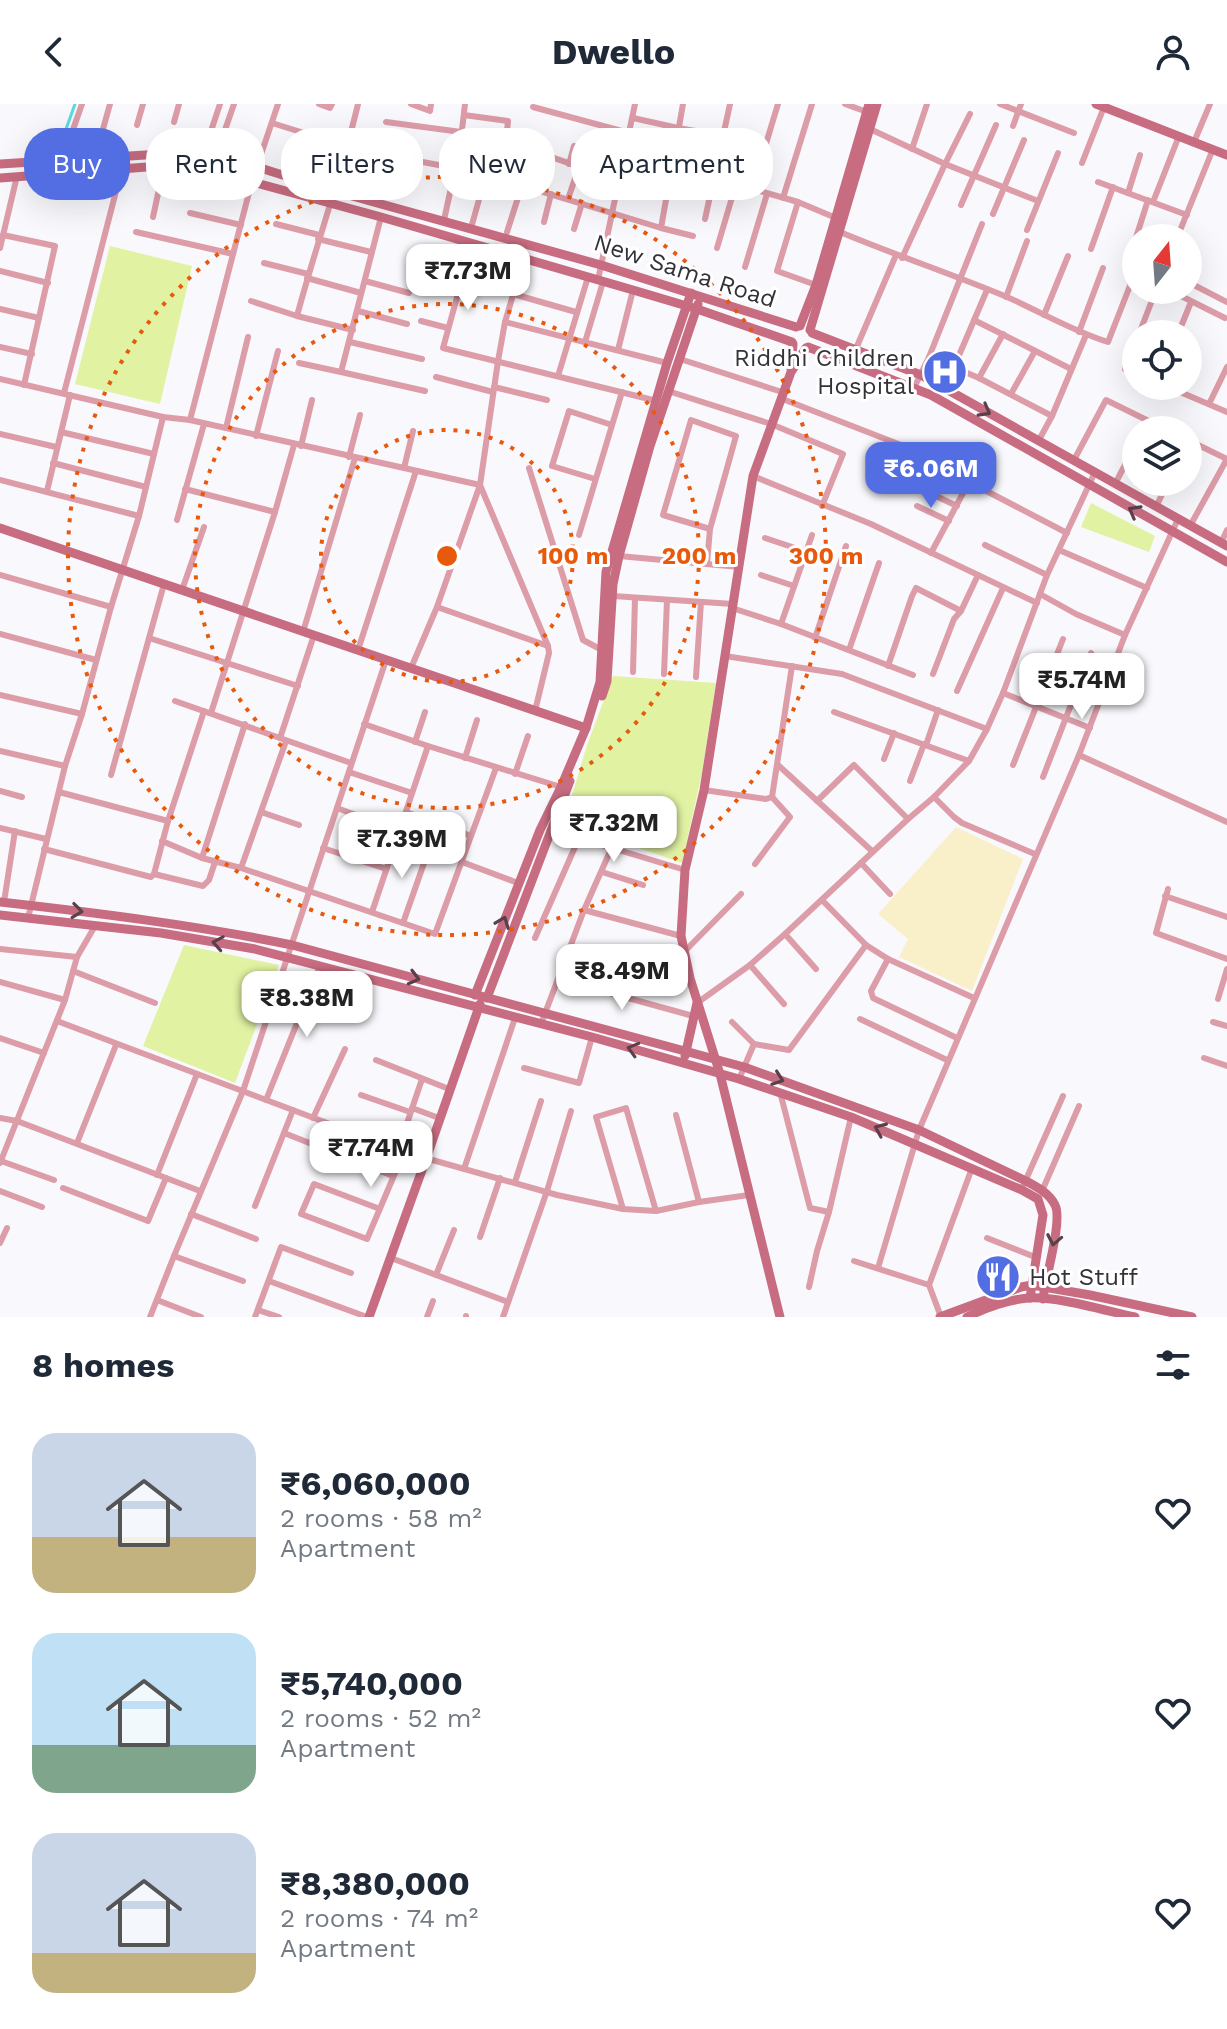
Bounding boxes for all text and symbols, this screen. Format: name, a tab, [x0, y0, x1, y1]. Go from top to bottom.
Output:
icon: back	[32, 30, 76, 74]
icon: person	[1151, 30, 1195, 74]
text: Dwello	[552, 31, 675, 73]
chip: Buy	[24, 128, 130, 200]
chip: Rent	[146, 128, 265, 200]
chip: Filters	[281, 128, 423, 200]
chip: New	[439, 128, 555, 200]
chip: Apartment	[571, 128, 773, 200]
north arrow	[1122, 224, 1202, 304]
map controls	[1122, 224, 1202, 496]
street label: New Sama Road	[590, 228, 780, 314]
pin: ₹7.73M	[403, 244, 533, 312]
text: ₹7.73M	[424, 255, 512, 285]
button: locate	[1122, 320, 1202, 400]
place label: Riddhi Children Hospital	[734, 344, 915, 400]
hospital icon: Riddhi Children Hospital	[921, 348, 969, 396]
one-way arrow	[977, 401, 992, 416]
button: layers	[1122, 416, 1202, 496]
pin: ₹6.06M	[866, 442, 996, 510]
text: ₹6.06M	[883, 453, 979, 483]
one-way arrow	[1129, 505, 1143, 521]
centre of rings	[433, 542, 461, 570]
text: 100 m	[538, 542, 608, 570]
text: 200 m	[662, 542, 736, 570]
text: 300 m	[789, 542, 863, 570]
pin: ₹5.74M	[1017, 653, 1147, 721]
text: ₹5.74M	[1037, 664, 1127, 694]
pin: ₹7.32M	[549, 796, 679, 864]
text: ₹7.32M	[569, 807, 659, 837]
pin: ₹7.39M	[337, 812, 467, 880]
text: ₹7.39M	[357, 823, 447, 853]
one-way arrow	[71, 903, 84, 920]
one-way arrow	[493, 916, 510, 930]
one-way arrow	[211, 935, 225, 952]
pin: ₹8.49M	[557, 944, 687, 1012]
text: ₹8.49M	[574, 955, 670, 985]
one-way arrow	[407, 969, 421, 986]
pin: ₹8.38M	[242, 971, 372, 1039]
text: ₹8.38M	[260, 982, 354, 1012]
one-way arrow	[626, 1041, 640, 1058]
one-way arrow	[770, 1070, 784, 1086]
pin: ₹7.74M	[306, 1121, 436, 1189]
one-way arrow	[874, 1123, 888, 1139]
text: ₹7.74M	[328, 1132, 415, 1162]
one-way arrow	[1046, 1234, 1063, 1247]
restaurant icon: Hot Stuff	[974, 1253, 1022, 1301]
place label: Hot Stuff	[1029, 1263, 1138, 1291]
icon: filters	[1151, 1343, 1195, 1387]
text: 8 homes	[32, 1345, 174, 1385]
text: ₹6,060,000	[280, 1463, 471, 1503]
icon: home	[96, 1465, 192, 1561]
icon: heart	[1151, 1491, 1195, 1535]
text: 2 rooms · 58 m²	[280, 1503, 482, 1533]
text: Apartment	[280, 1533, 416, 1563]
text: ₹5,740,000	[280, 1663, 463, 1703]
icon: home	[96, 1665, 192, 1761]
icon: heart	[1151, 1691, 1195, 1735]
text: 2 rooms · 52 m²	[280, 1703, 481, 1733]
text: Apartment	[280, 1733, 416, 1763]
text: ₹8,380,000	[280, 1863, 470, 1903]
icon: home	[96, 1865, 192, 1961]
icon: heart	[1151, 1891, 1195, 1935]
text: 2 rooms · 74 m²	[280, 1903, 478, 1933]
text: Apartment	[280, 1933, 416, 1963]

